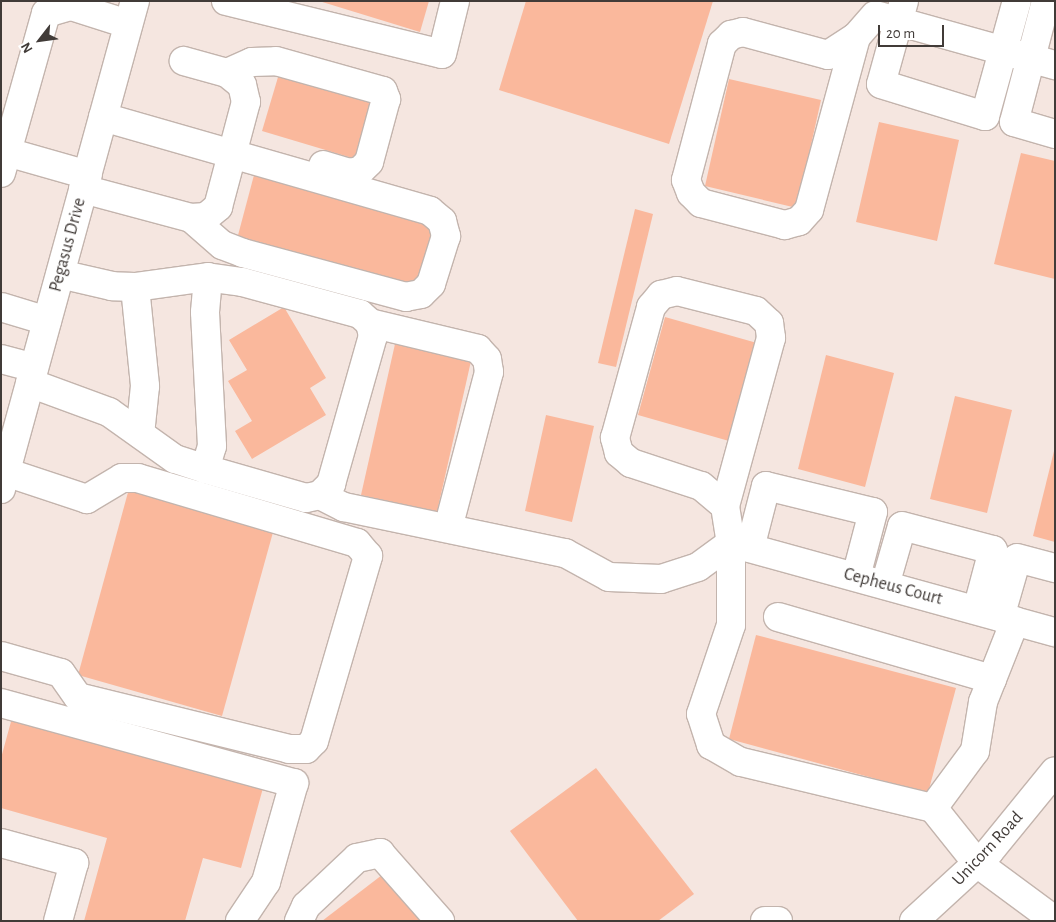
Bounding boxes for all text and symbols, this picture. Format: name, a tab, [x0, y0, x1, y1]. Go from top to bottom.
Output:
north arrow	[15, 15, 65, 65]
scale bar	[881, 15, 947, 47]
text: 20 m	[886, 26, 915, 41]
text: N	[19, 40, 36, 55]
street label: Pegasus Drive	[45, 196, 91, 294]
street label: Cepheus Court	[841, 563, 945, 611]
street label: Unicorn Road	[948, 807, 1028, 891]

